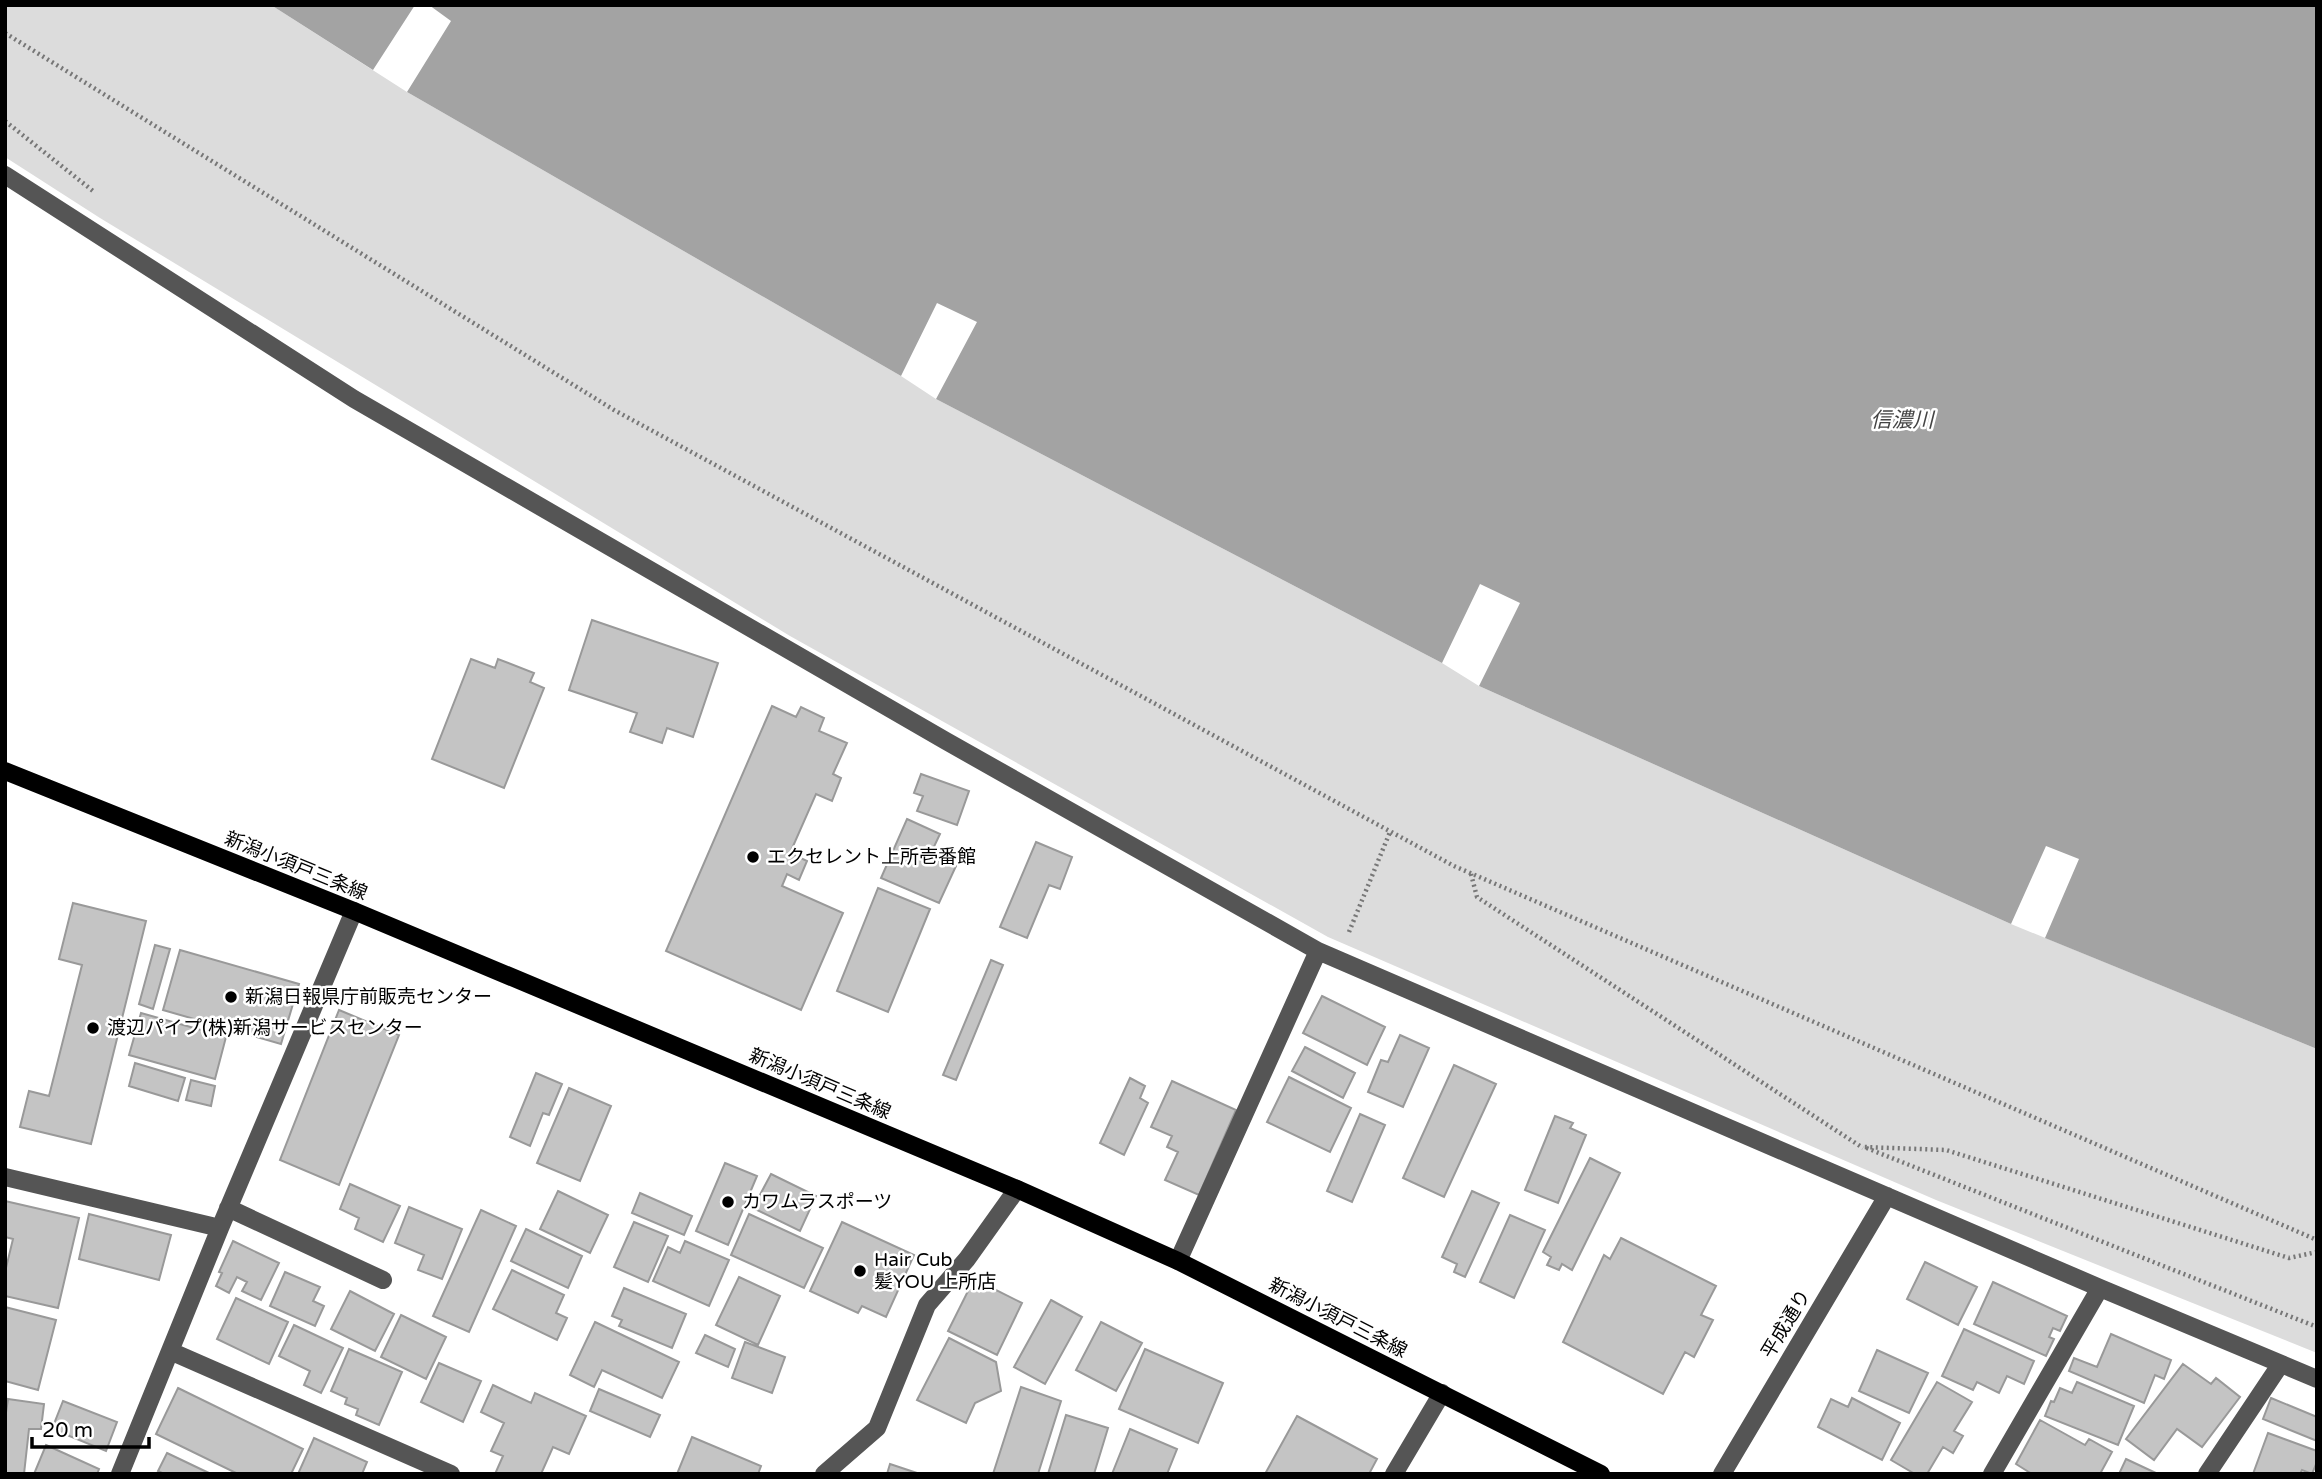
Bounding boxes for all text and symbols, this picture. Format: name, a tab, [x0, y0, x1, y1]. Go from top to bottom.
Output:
water label: 信濃川	[1871, 408, 1935, 433]
street label: 新潟小須戸三条線	[221, 827, 371, 905]
place label: エクセレント上所壱番館	[767, 846, 976, 868]
marker: エクセレント上所壱番館	[745, 849, 761, 865]
place label: 新潟日報県庁前販売センター	[245, 986, 492, 1008]
marker: 新潟日報県庁前販売センター	[223, 989, 239, 1005]
place label: 渡辺パイプ(株)新潟サービスセンター	[107, 1017, 423, 1039]
marker: 渡辺パイプ(株)新潟サービスセンター	[85, 1020, 101, 1036]
street label: 新潟小須戸三条線	[746, 1044, 894, 1124]
place label: カワムラスポーツ	[742, 1191, 892, 1213]
marker: カワムラスポーツ	[720, 1194, 736, 1210]
place label: Hair Cub 髪YOU 上所店	[874, 1249, 996, 1293]
marker: Hair Cub 髪YOU 上所店	[852, 1263, 868, 1279]
street label: 新潟小須戸三条線	[1265, 1274, 1411, 1362]
street label: 平成通り	[1757, 1286, 1815, 1362]
scale bar	[32, 1406, 149, 1450]
text: 20 m	[42, 1418, 93, 1443]

